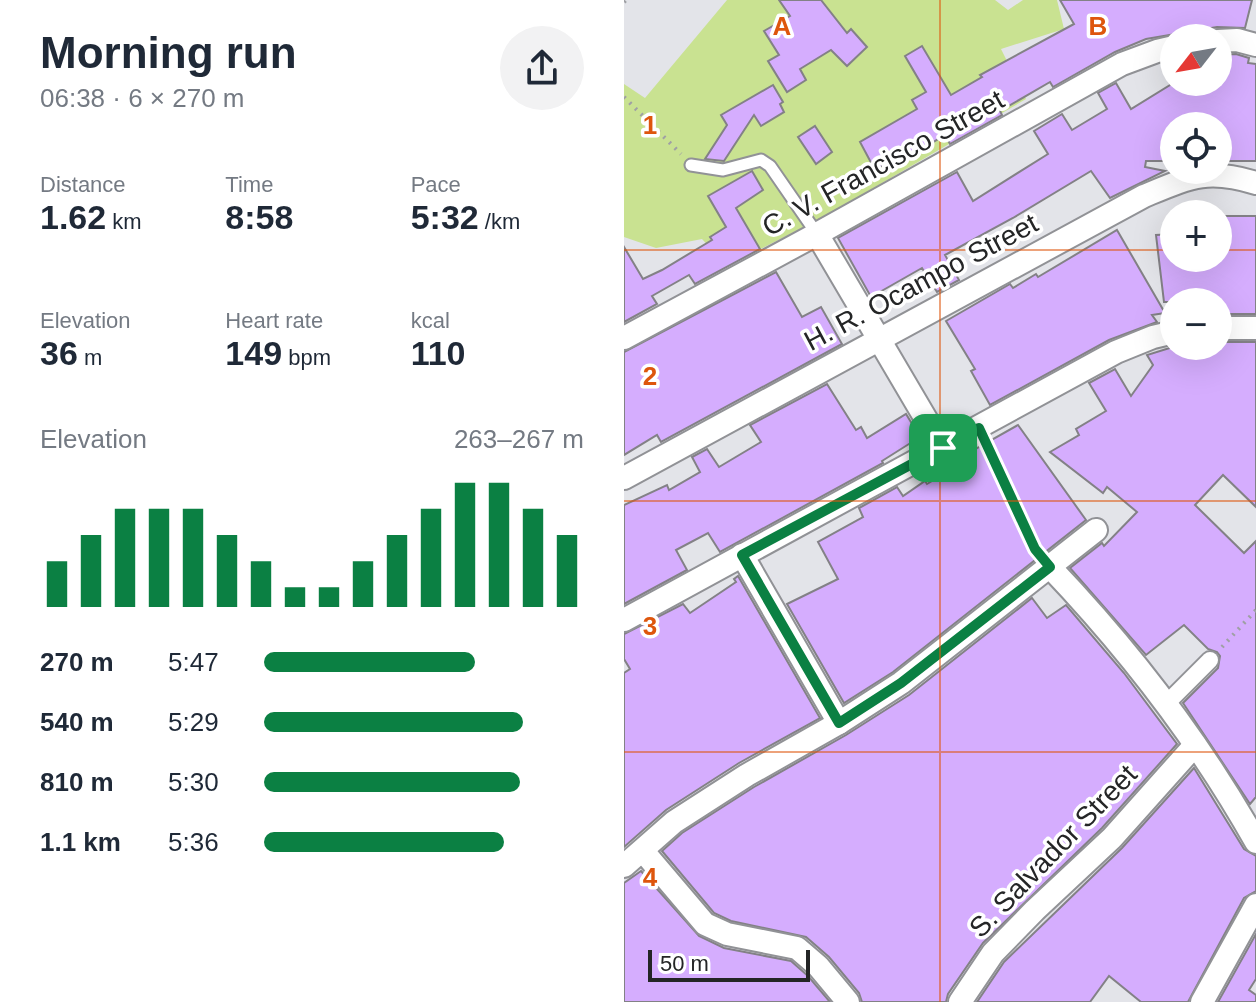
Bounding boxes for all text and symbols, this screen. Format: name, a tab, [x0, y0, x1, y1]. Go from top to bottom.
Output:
text: A	[773, 11, 792, 41]
text: B	[1089, 11, 1107, 41]
north arrow	[1160, 24, 1232, 96]
map controls	[1160, 24, 1232, 360]
button: share	[500, 26, 584, 110]
text: Morning run	[40, 28, 297, 77]
text: 06:38 · 6 × 270 m	[40, 83, 245, 113]
street label: C. V. Francisco Street	[757, 84, 1009, 242]
text: 1	[643, 110, 657, 140]
button: locate	[1160, 112, 1232, 184]
text: Distance	[40, 172, 126, 197]
text: Time	[225, 172, 273, 197]
text: Pace	[411, 172, 461, 197]
text: 1.62	[40, 198, 106, 236]
text: 8:58	[225, 198, 293, 236]
text: 5:32	[411, 198, 479, 236]
button: +	[1160, 200, 1232, 272]
street label: H. R. Ocampo Street	[799, 207, 1043, 357]
text: km	[106, 209, 142, 234]
text: /km	[479, 209, 520, 234]
button: −	[1160, 288, 1232, 360]
text: Elevation	[40, 308, 131, 333]
text: Heart rate	[225, 308, 323, 333]
text: kcal	[411, 308, 450, 333]
text: 36	[40, 334, 78, 372]
text: 149	[225, 334, 282, 372]
text: 110	[411, 334, 466, 372]
text: m	[78, 345, 102, 370]
text: bpm	[282, 345, 331, 370]
text: 2	[643, 361, 657, 391]
pin	[909, 414, 977, 482]
text: Elevation	[40, 424, 147, 454]
text: 263–267 m	[454, 424, 584, 454]
icon: arrive	[921, 426, 965, 470]
text: 3	[643, 611, 657, 641]
text: 270 m	[40, 647, 114, 677]
text: 5:47	[168, 647, 219, 677]
text: 540 m	[40, 707, 114, 737]
text: 5:29	[168, 707, 219, 737]
street label: S. Salvador Street	[963, 758, 1143, 943]
text: 810 m	[40, 767, 114, 797]
text: 5:30	[168, 767, 219, 797]
text: 1.1 km	[40, 827, 121, 857]
text: 5:36	[168, 827, 219, 857]
text: 4	[643, 862, 658, 892]
scale bar	[648, 946, 810, 982]
text: 50 m	[660, 951, 709, 976]

